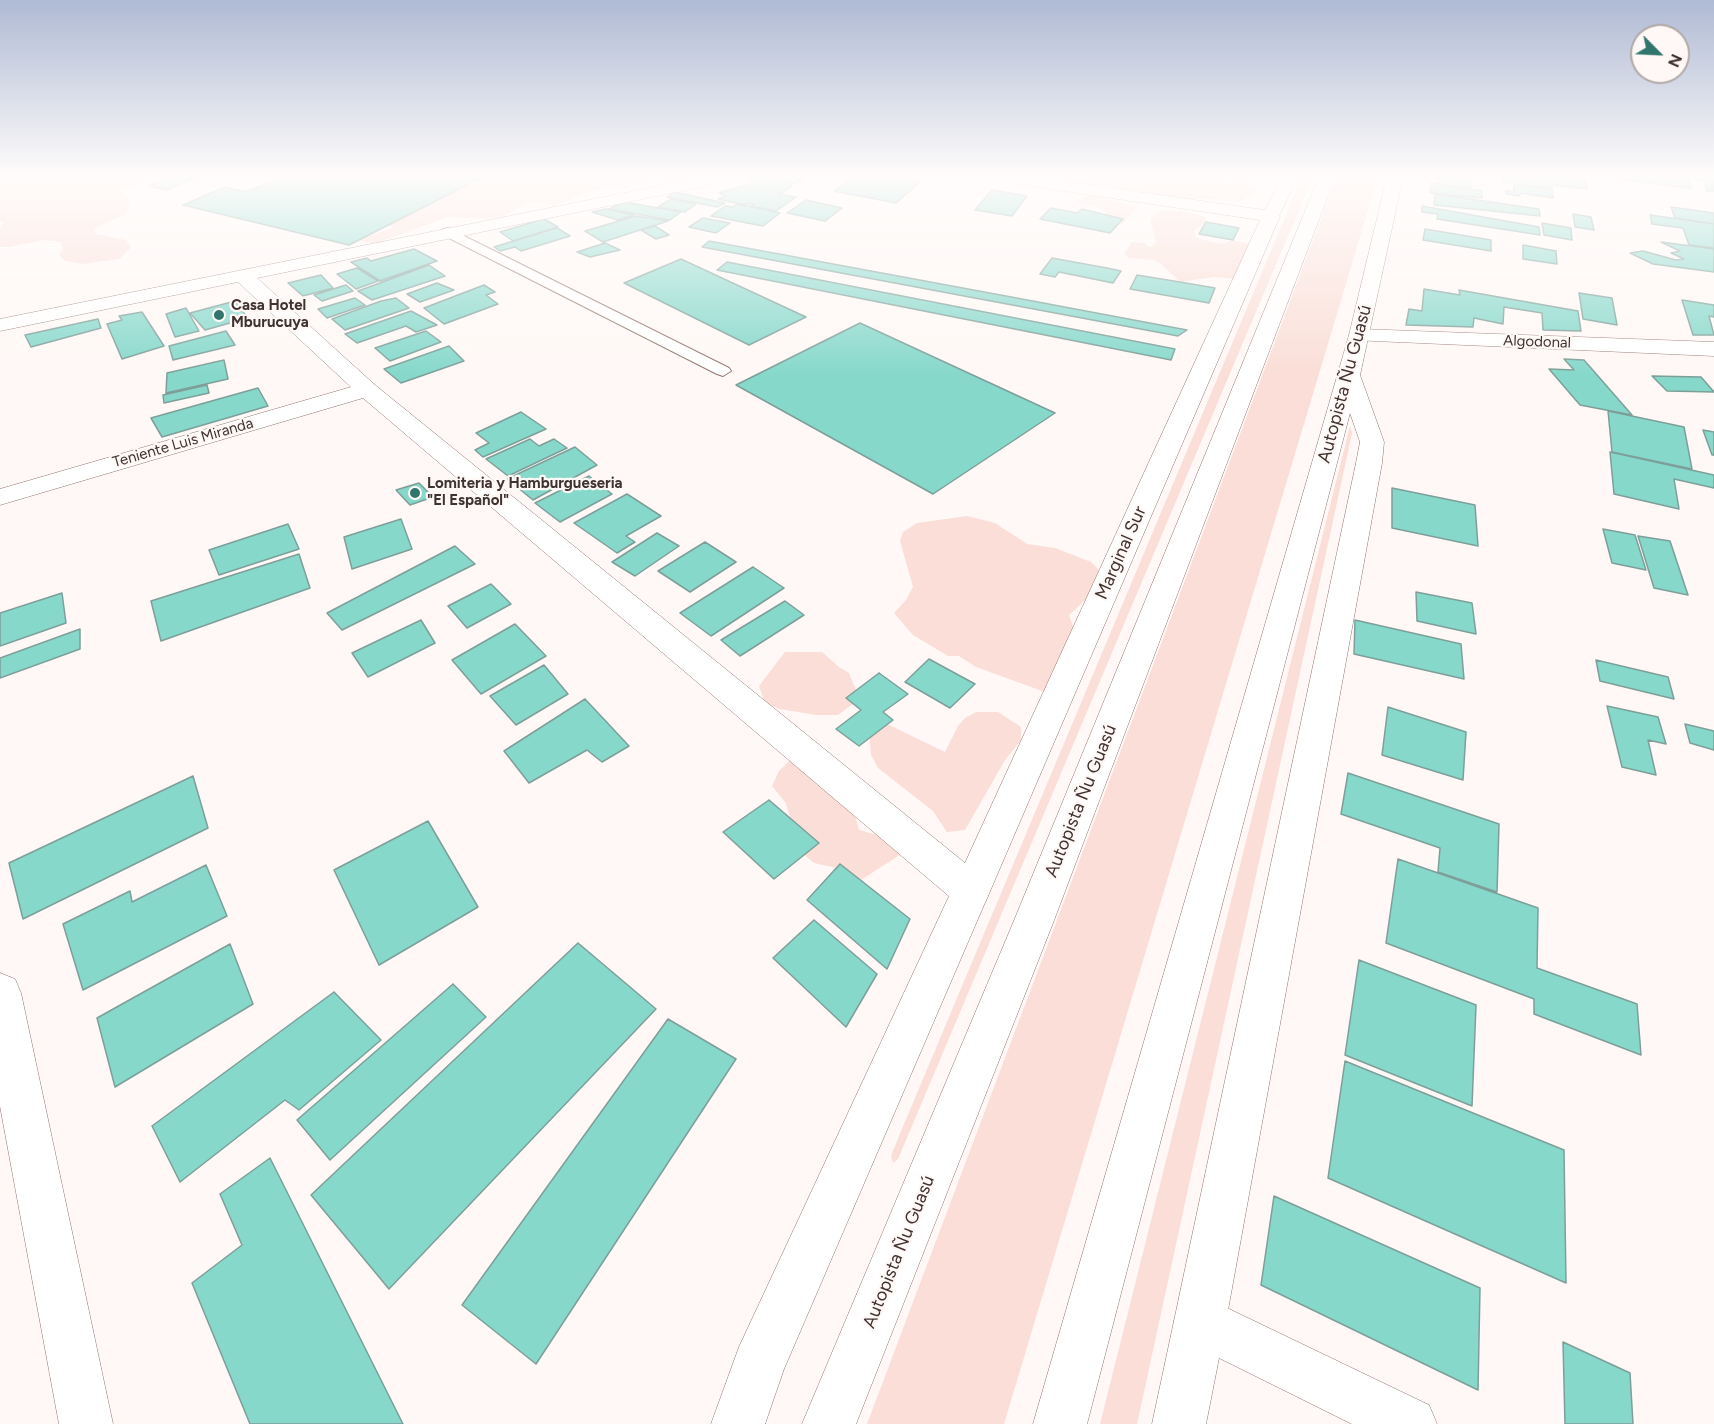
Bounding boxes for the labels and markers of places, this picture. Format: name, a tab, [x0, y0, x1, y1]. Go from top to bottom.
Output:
place label: Casa Hotel Mburucuya	[231, 297, 309, 332]
marker: Casa Hotel Mburucuya	[212, 308, 226, 322]
place label: Lomiteria y Hamburgueseria "El Español"	[427, 475, 623, 510]
marker: Lomiteria y Hamburgueseria "El Español"	[408, 486, 422, 500]

